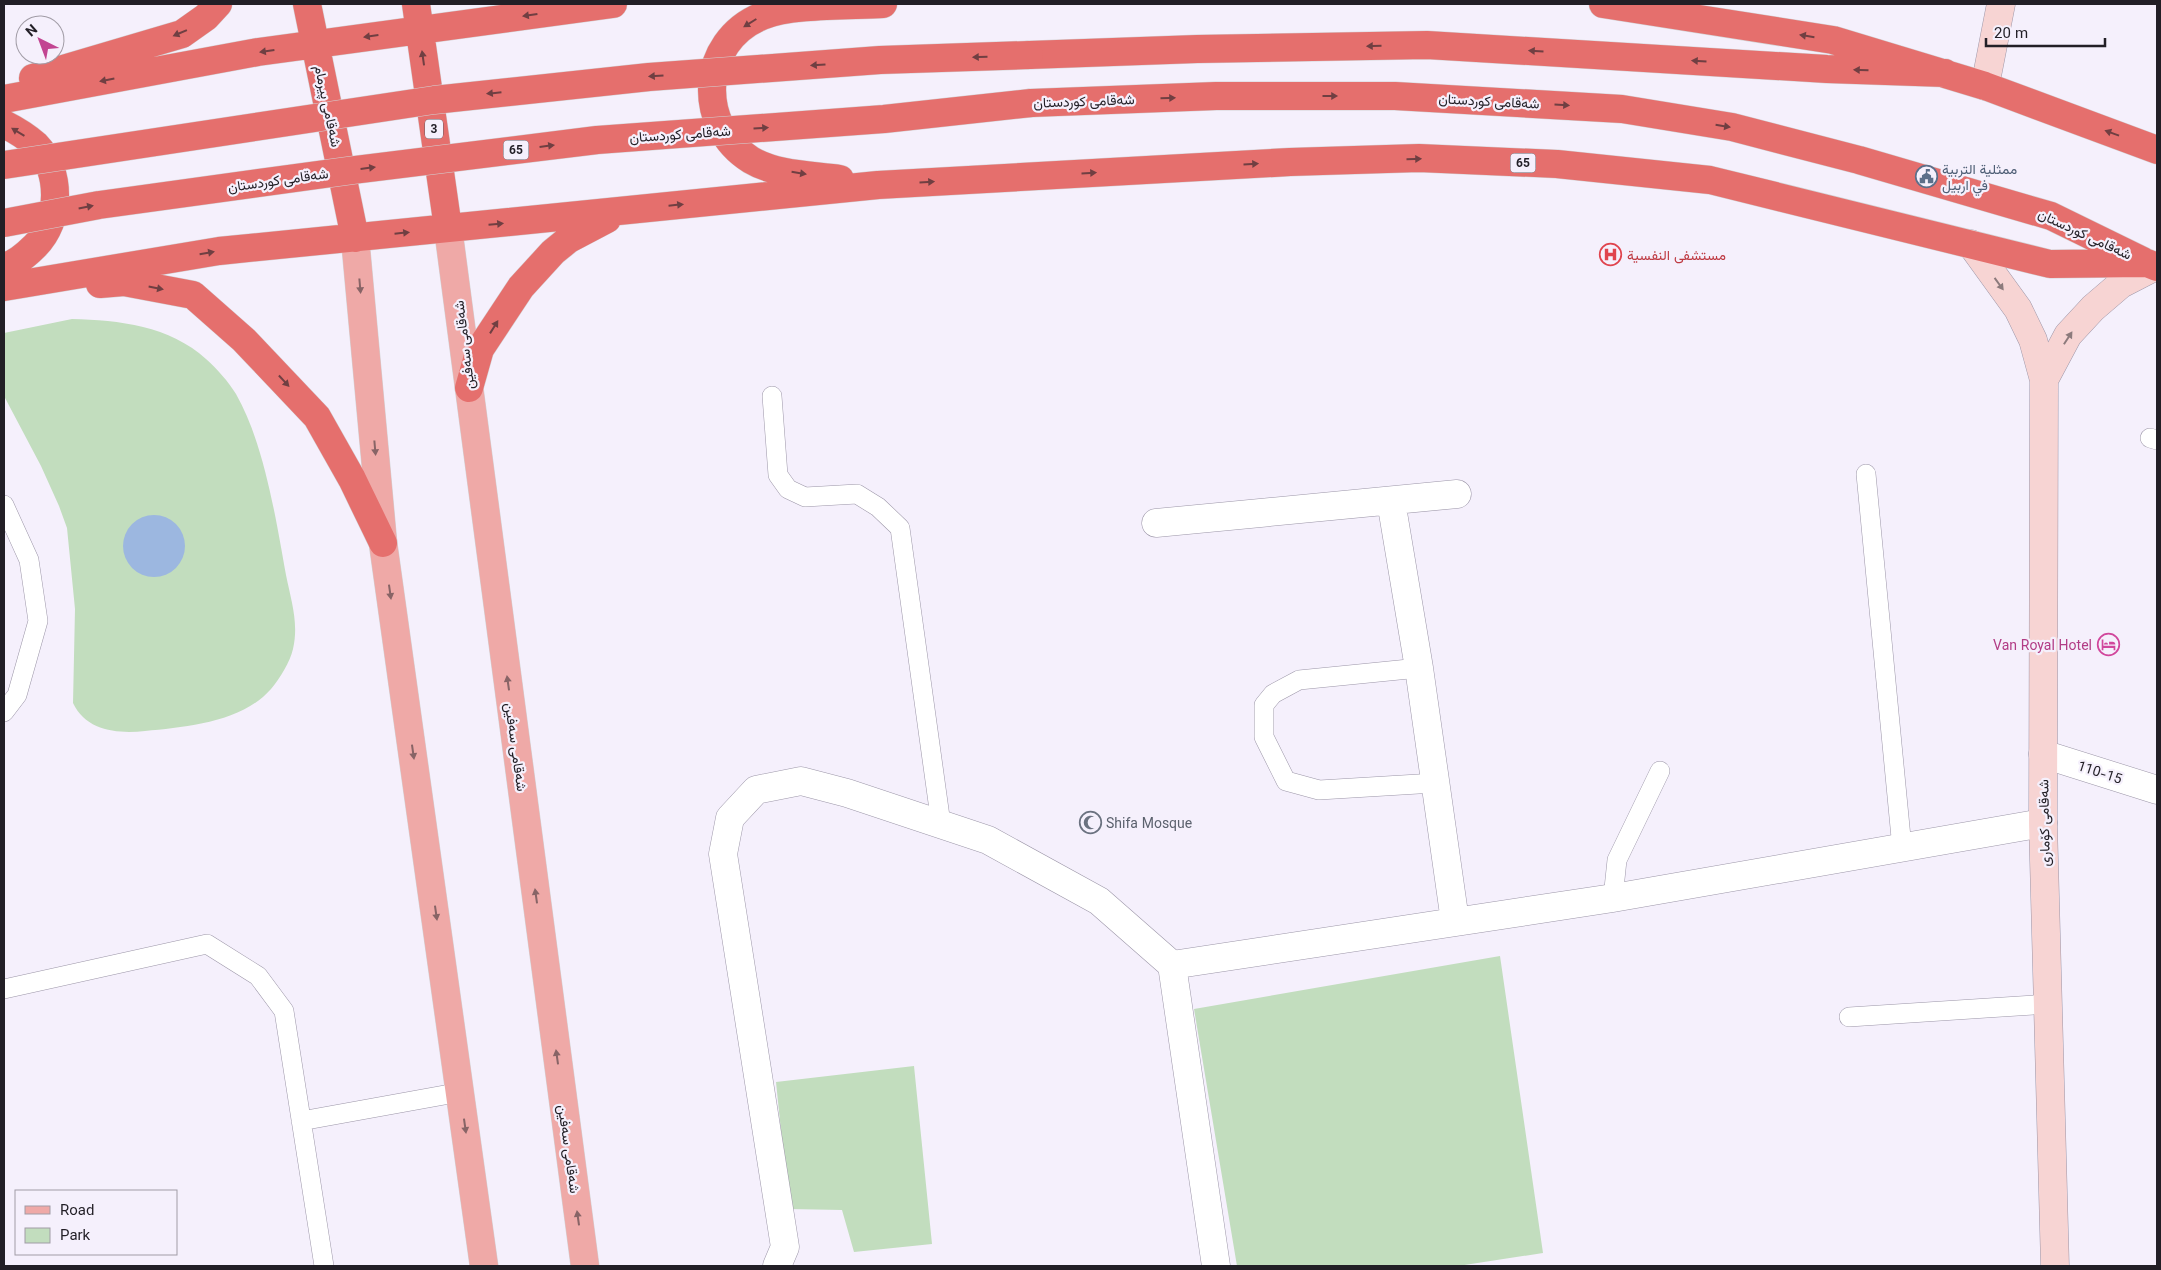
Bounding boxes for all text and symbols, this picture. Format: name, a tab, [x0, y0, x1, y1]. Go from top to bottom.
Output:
one-way arrow	[522, 11, 538, 19]
north arrow	[15, 15, 65, 65]
scale bar	[1986, 15, 2105, 47]
one-way arrow	[743, 18, 756, 28]
text: N	[22, 20, 44, 43]
text: 20 m	[1994, 23, 2028, 46]
one-way arrow	[173, 30, 187, 38]
one-way arrow	[1799, 31, 1815, 39]
one-way arrow	[363, 33, 379, 41]
one-way arrow	[1366, 42, 1382, 50]
one-way arrow	[259, 47, 275, 55]
one-way arrow	[1528, 47, 1544, 55]
one-way arrow	[419, 50, 427, 66]
one-way arrow	[972, 53, 988, 61]
one-way arrow	[1690, 57, 1706, 65]
one-way arrow	[810, 61, 826, 69]
street label: شەقامی پیرمام	[307, 63, 345, 149]
one-way arrow	[1853, 66, 1869, 74]
one-way arrow	[648, 73, 664, 81]
one-way arrow	[99, 76, 115, 84]
one-way arrow	[486, 89, 502, 97]
street label: شەقامی کوردستان	[1438, 89, 1540, 117]
street label: شەقامی کوردستان	[1033, 90, 1135, 116]
one-way arrow	[1322, 92, 1338, 100]
one-way arrow	[1160, 94, 1176, 102]
one-way arrow	[1555, 102, 1571, 110]
road number: 3	[425, 120, 443, 138]
street label: شەقامی کوردستان	[629, 121, 731, 151]
one-way arrow	[1716, 122, 1732, 130]
one-way arrow	[753, 124, 769, 132]
one-way arrow	[12, 128, 25, 137]
one-way arrow	[2104, 129, 2119, 136]
road number: 65	[504, 140, 528, 160]
one-way arrow	[539, 142, 555, 150]
road number: 65	[1510, 154, 1536, 172]
one-way arrow	[1406, 155, 1422, 163]
one-way arrow	[1244, 160, 1260, 168]
place label: ممثلية التربية في اربيل	[1942, 160, 2017, 198]
street label: شەقامی کوردستان	[227, 164, 330, 200]
one-way arrow	[361, 164, 377, 172]
public building icon: ممثلية التربية في اربيل	[1914, 165, 1938, 189]
one-way arrow	[792, 169, 808, 177]
one-way arrow	[1081, 169, 1097, 177]
one-way arrow	[919, 178, 935, 186]
one-way arrow	[668, 201, 684, 209]
one-way arrow	[78, 203, 94, 211]
street label: شەقامی کوردستان	[2034, 204, 2135, 267]
one-way arrow	[489, 219, 505, 227]
one-way arrow	[394, 229, 410, 237]
hospital icon: مستشفى النفسية	[1599, 243, 1623, 267]
place label: مستشفى النفسية	[1627, 246, 1726, 268]
one-way arrow	[200, 249, 216, 257]
one-way arrow	[1994, 277, 2005, 290]
one-way arrow	[356, 278, 364, 294]
one-way arrow	[149, 284, 164, 292]
street label: شەقامی سەفین	[450, 299, 482, 390]
one-way arrow	[489, 320, 498, 333]
one-way arrow	[2063, 331, 2072, 345]
one-way arrow	[278, 375, 290, 387]
one-way arrow	[371, 440, 379, 456]
one-way arrow	[386, 584, 394, 600]
hotel icon: Van Royal Hotel	[2096, 633, 2120, 657]
place label: Van Royal Hotel	[1993, 636, 2092, 658]
one-way arrow	[504, 674, 512, 690]
street label: شەقامی سەفین	[497, 702, 531, 793]
one-way arrow	[409, 745, 417, 761]
street label: 110-15	[2074, 756, 2125, 791]
street label: شەقامی کۆماری	[2034, 779, 2058, 867]
mosque icon: Shifa Mosque	[1078, 811, 1102, 835]
place label: Shifa Mosque	[1106, 814, 1192, 836]
one-way arrow	[532, 887, 540, 903]
one-way arrow	[432, 906, 440, 922]
one-way arrow	[553, 1048, 561, 1064]
street label: شەقامی سەفین	[550, 1104, 584, 1195]
one-way arrow	[462, 1119, 470, 1135]
legend	[15, 1190, 178, 1255]
text: Road	[60, 1200, 94, 1223]
one-way arrow	[574, 1210, 582, 1226]
text: Park	[60, 1225, 91, 1248]

